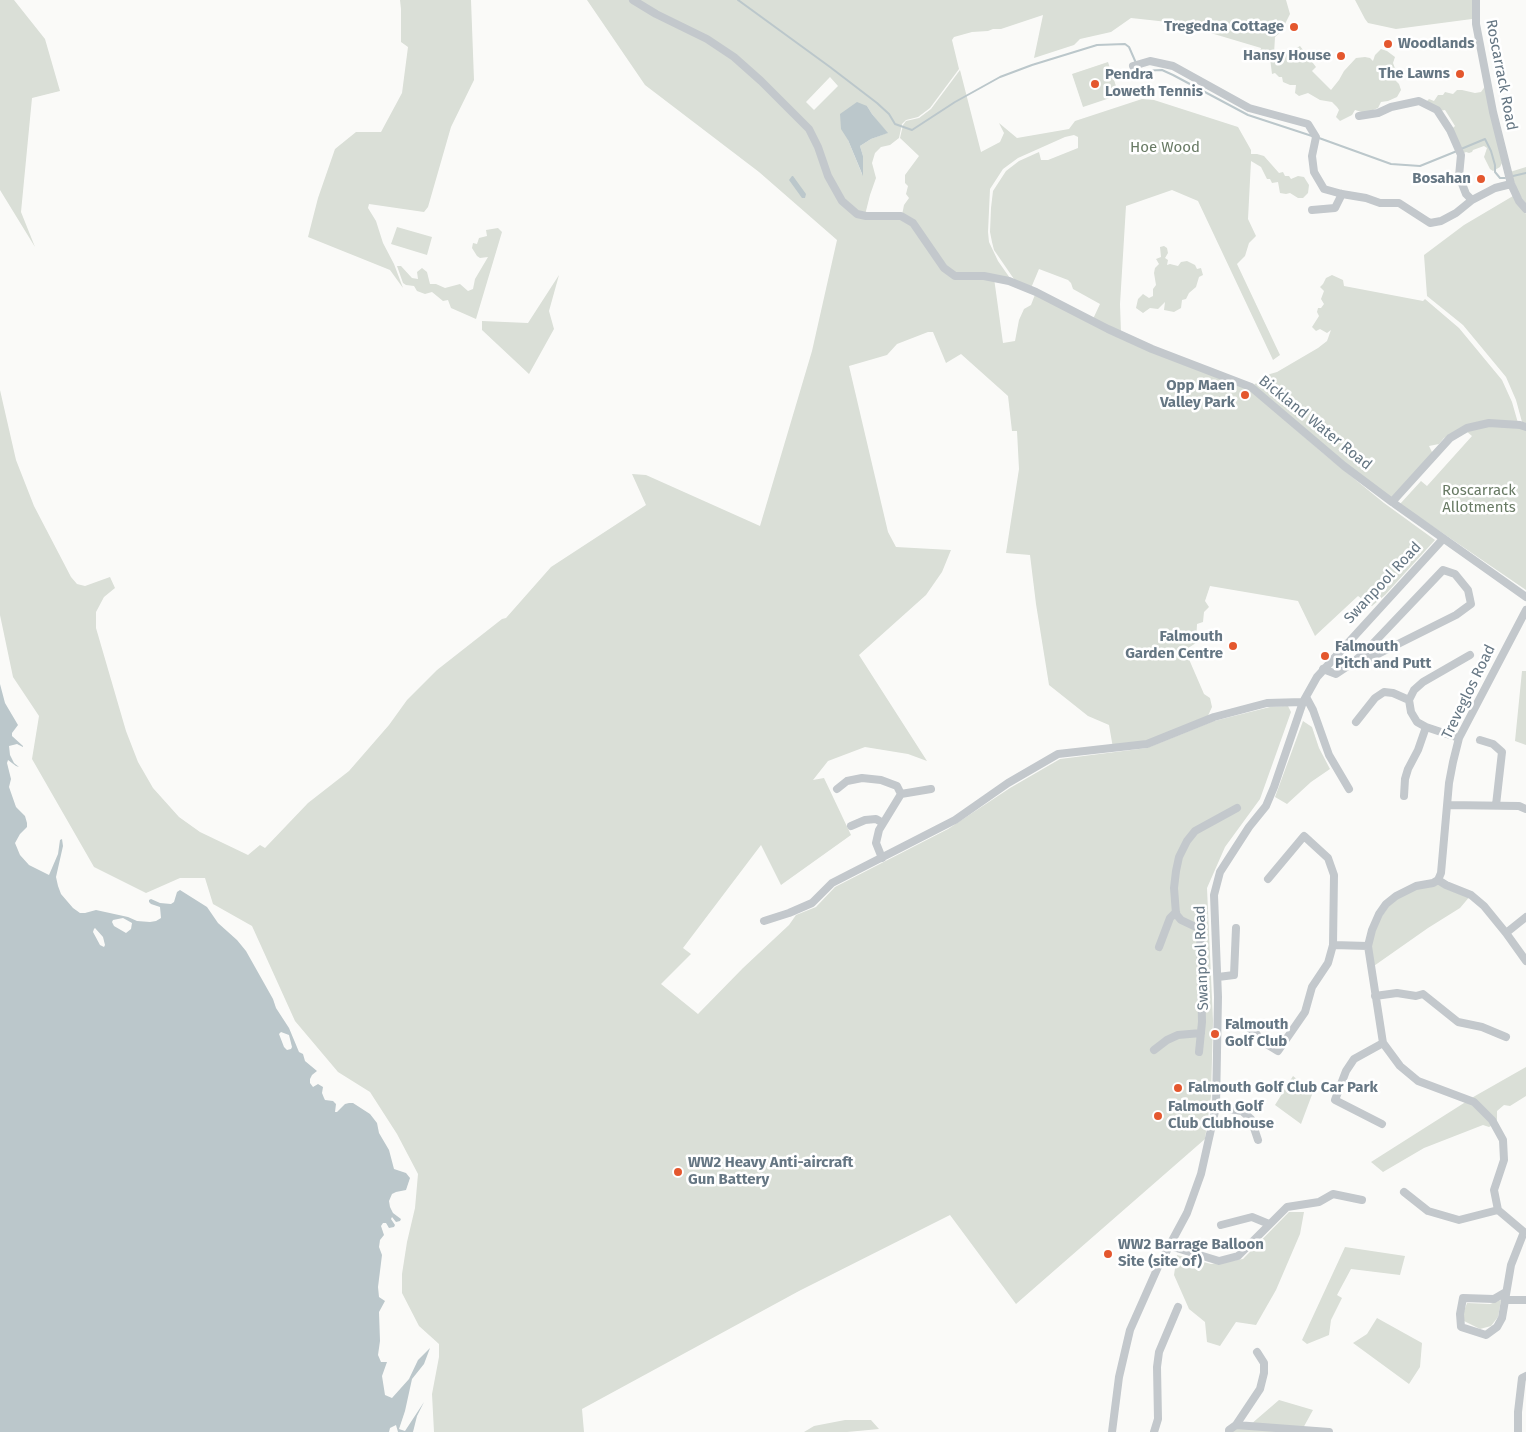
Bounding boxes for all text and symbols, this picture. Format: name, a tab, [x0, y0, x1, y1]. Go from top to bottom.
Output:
place label: Tregedna Cottage	[1164, 18, 1284, 36]
street label: Roscarrack Road	[1481, 18, 1521, 132]
marker: Tregedna Cottage	[1288, 21, 1300, 33]
place label: Woodlands	[1398, 35, 1475, 53]
marker: Woodlands	[1382, 38, 1394, 50]
place label: Hansy House	[1243, 47, 1331, 65]
marker: Hansy House	[1335, 50, 1347, 62]
place label: The Lawns	[1379, 65, 1450, 83]
place label: Pendra Loweth Tennis	[1105, 66, 1203, 101]
marker: The Lawns	[1454, 68, 1466, 80]
marker: Pendra Loweth Tennis	[1089, 78, 1101, 90]
park label: Hoe Wood	[1130, 139, 1200, 157]
place label: Bosahan	[1412, 170, 1471, 188]
marker: Bosahan	[1475, 173, 1487, 185]
street label: Bickland Water Road	[1255, 372, 1375, 474]
place label: Opp Maen Valley Park	[1160, 377, 1235, 412]
marker: Opp Maen Valley Park	[1239, 389, 1251, 401]
park label: Roscarrack Allotments	[1442, 482, 1516, 517]
street label: Swanpool Road	[1341, 538, 1425, 628]
place label: Falmouth Garden Centre	[1125, 628, 1223, 663]
place label: Falmouth Pitch and Putt	[1335, 638, 1431, 673]
marker: Falmouth Garden Centre	[1227, 640, 1239, 652]
street label: Treveglos Road	[1438, 642, 1500, 742]
marker: Falmouth Pitch and Putt	[1319, 650, 1331, 662]
street label: Swanpool Road	[1191, 905, 1213, 1011]
place label: Falmouth Golf Club	[1225, 1016, 1288, 1051]
marker: Falmouth Golf Club	[1209, 1028, 1221, 1040]
place label: Falmouth Golf Club Car Park	[1188, 1079, 1378, 1097]
marker: Falmouth Golf Club Car Park	[1172, 1082, 1184, 1094]
place label: Falmouth Golf Club Clubhouse	[1168, 1098, 1274, 1133]
marker: Falmouth Golf Club Clubhouse	[1152, 1110, 1164, 1122]
place label: WW2 Heavy Anti-aircraft Gun Battery	[688, 1154, 853, 1189]
marker: WW2 Heavy Anti-aircraft Gun Battery	[672, 1166, 684, 1178]
place label: WW2 Barrage Balloon Site (site of)	[1118, 1236, 1264, 1271]
marker: WW2 Barrage Balloon Site (site of)	[1102, 1248, 1114, 1260]

